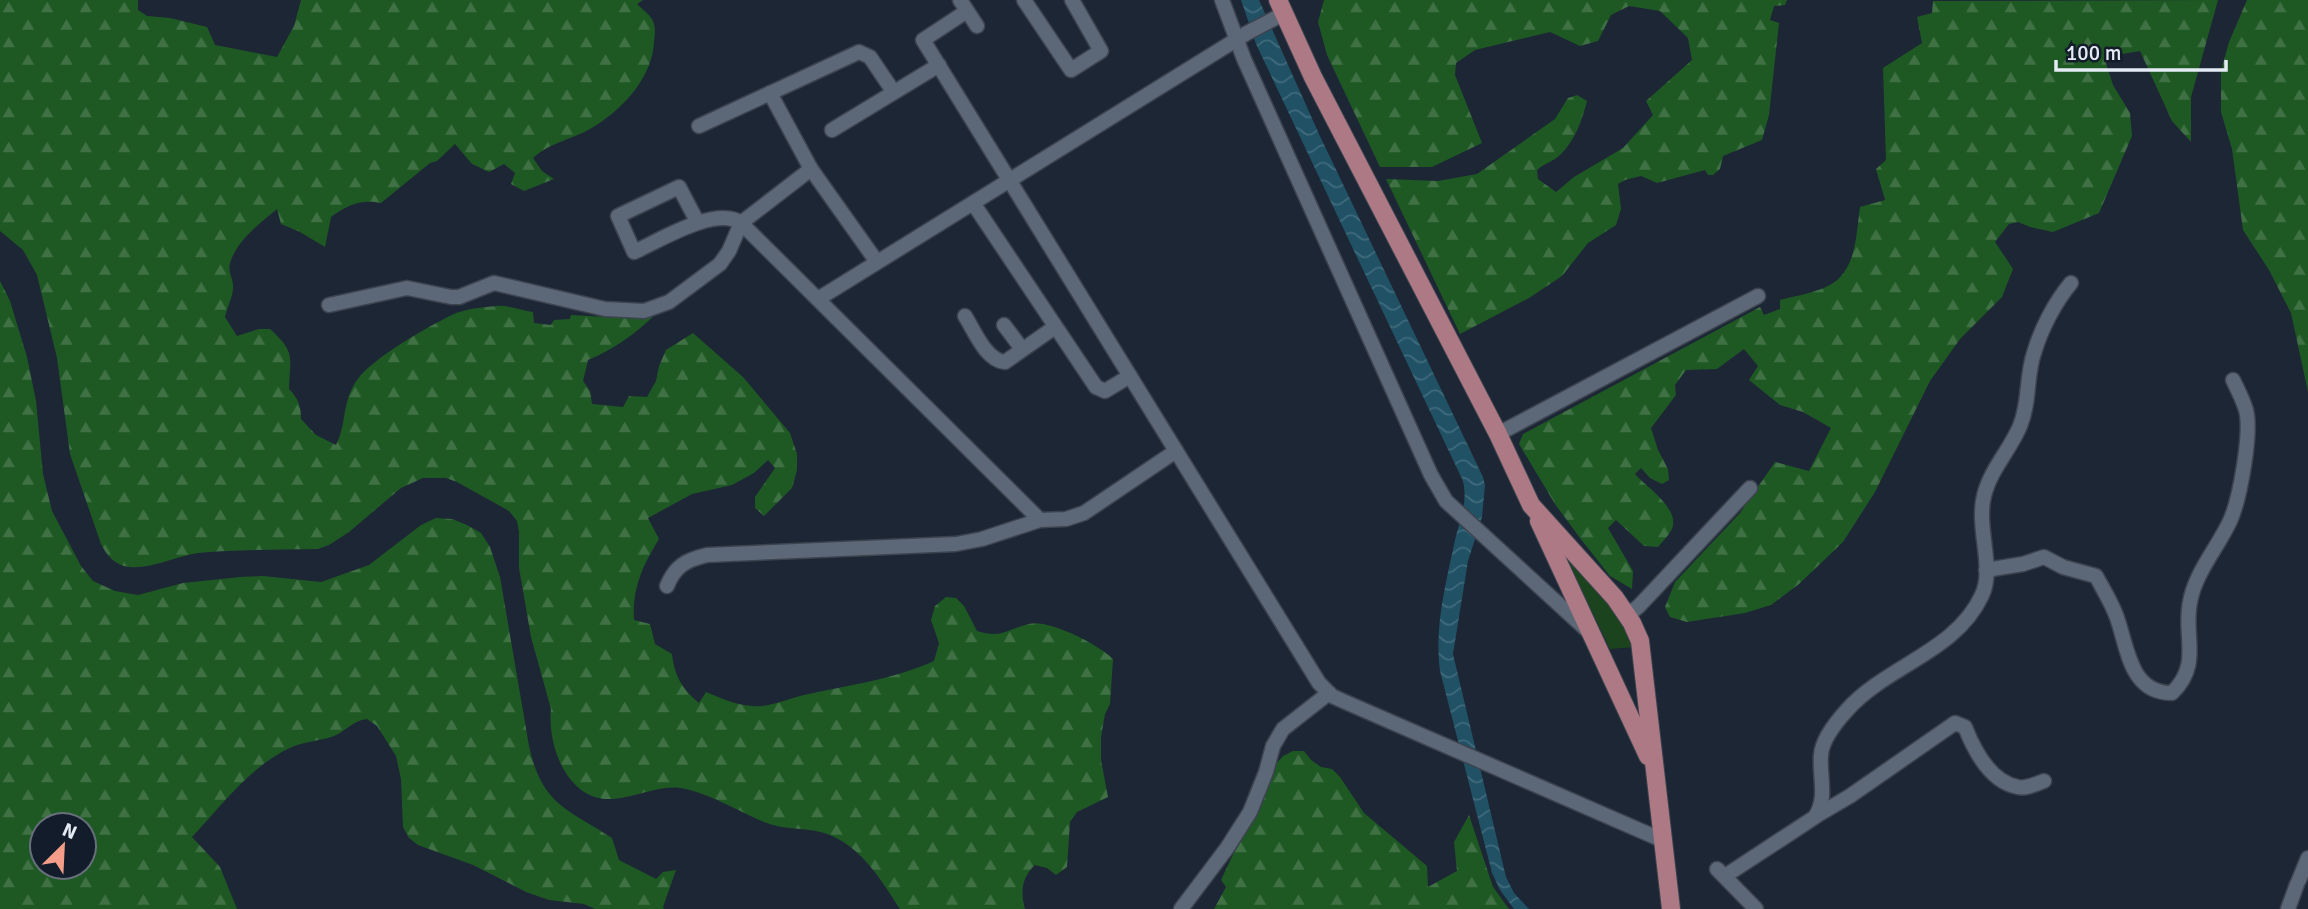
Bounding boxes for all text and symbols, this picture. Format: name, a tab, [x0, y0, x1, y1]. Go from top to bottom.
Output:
scale bar	[2056, 28, 2226, 72]
text: 100 m	[2066, 40, 2121, 66]
north arrow	[28, 811, 98, 881]
text: N	[59, 818, 80, 845]

